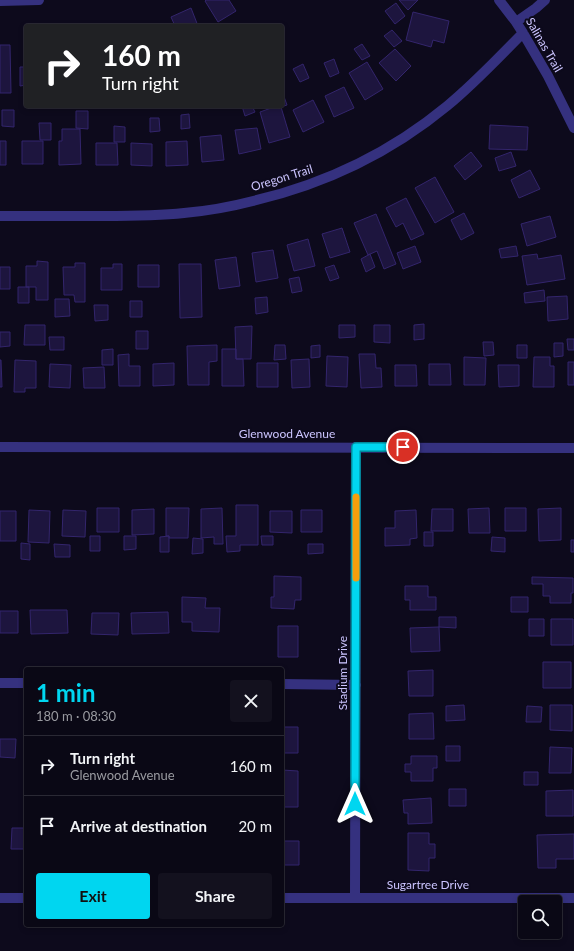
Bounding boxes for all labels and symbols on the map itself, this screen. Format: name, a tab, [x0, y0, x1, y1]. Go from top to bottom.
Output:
street label: Salinas Trail	[523, 15, 566, 75]
street label: Oregon Trail	[249, 161, 315, 194]
street label: Glenwood Avenue	[239, 426, 335, 441]
pin	[386, 430, 420, 464]
street label: Stadium Drive	[335, 636, 350, 710]
position arrow	[334, 783, 376, 825]
street label: Sugartree Drive	[387, 877, 469, 892]

